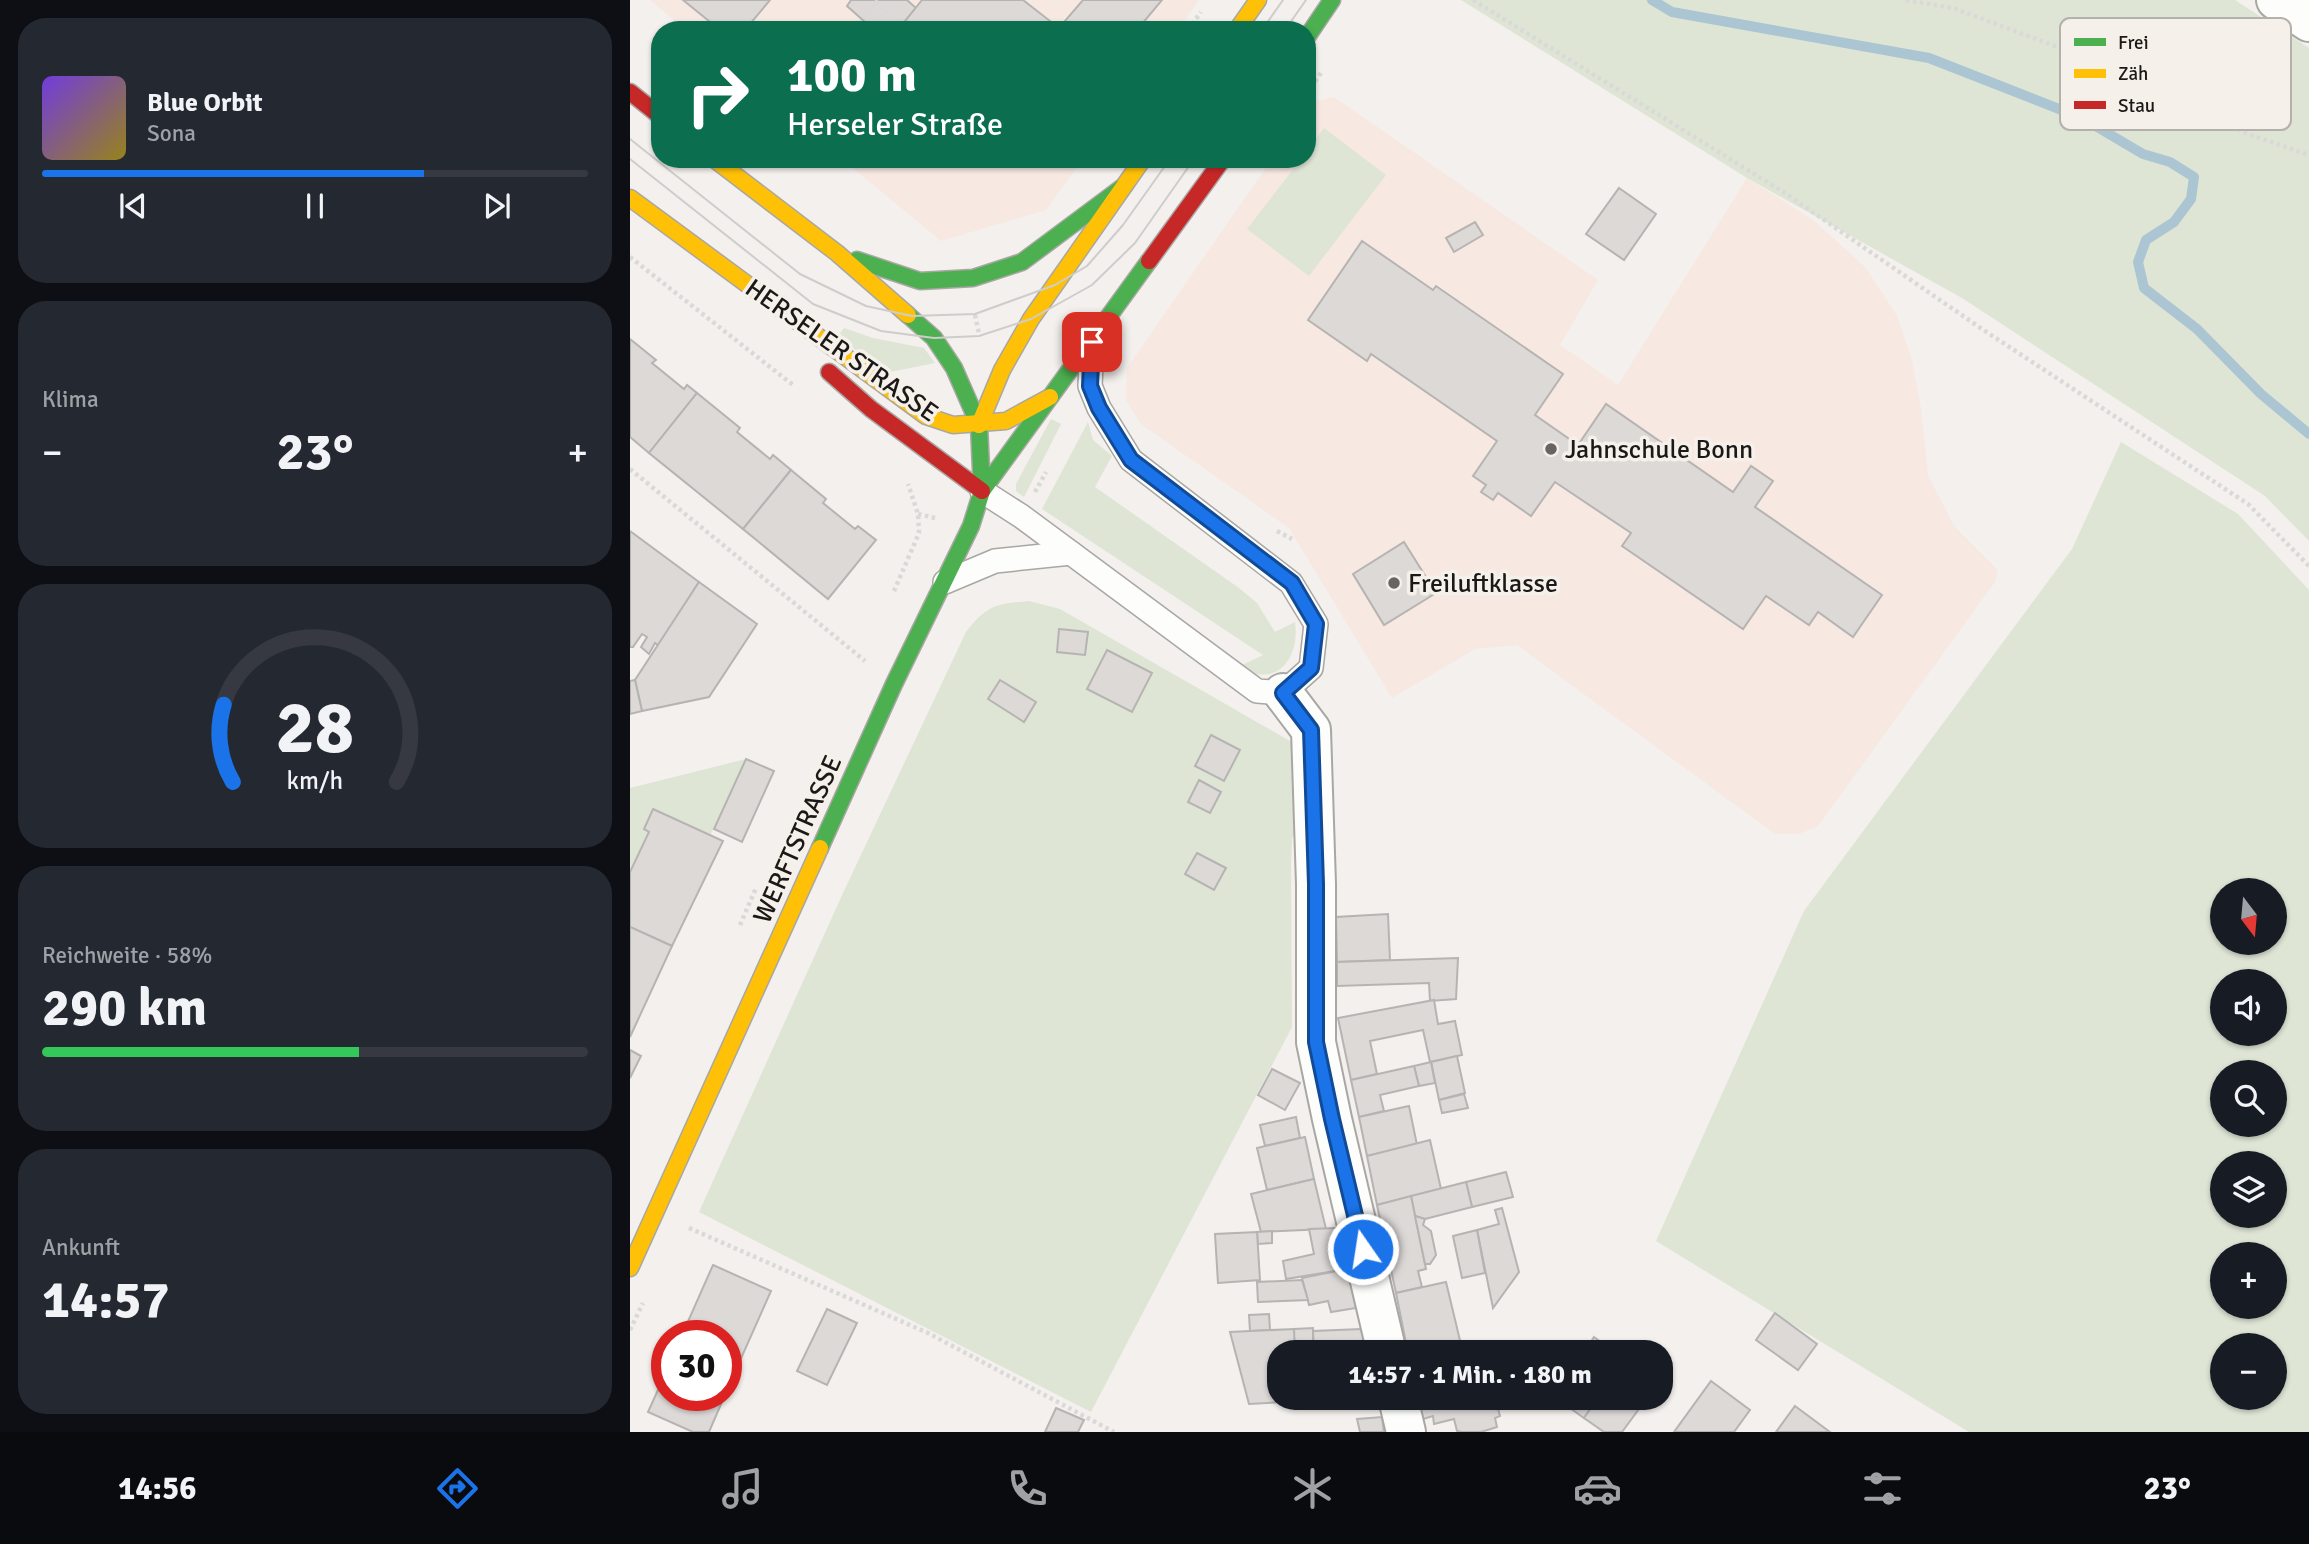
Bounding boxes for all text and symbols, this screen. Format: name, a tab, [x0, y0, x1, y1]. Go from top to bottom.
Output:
legend	[2060, 18, 2291, 130]
text: Frei	[2118, 31, 2149, 55]
text: 100 m	[787, 45, 917, 105]
icon: right	[672, 49, 763, 140]
text: Zäh	[2118, 62, 2148, 86]
text: Blue Orbit	[147, 87, 263, 119]
text: Stau	[2118, 94, 2155, 118]
text: Herseler Straße	[787, 105, 1003, 144]
text: Sona	[147, 119, 196, 148]
icon: previous	[114, 187, 152, 225]
icon: pause	[296, 187, 334, 225]
icon: next	[478, 187, 516, 225]
street label: HERSELER STRASSE	[739, 272, 944, 429]
pin	[1062, 312, 1122, 372]
icon: arrive	[1073, 323, 1111, 361]
text: Klima	[42, 385, 99, 414]
text: 23°	[277, 420, 353, 484]
text: −	[42, 429, 63, 476]
text: +	[567, 429, 588, 476]
place label: Jahnschule Bonn	[1565, 434, 1753, 466]
marker: Jahnschule Bonn	[1543, 441, 1559, 457]
place label: Freiluftklasse	[1408, 568, 1558, 600]
marker: Freiluftklasse	[1386, 575, 1402, 591]
text: 28	[276, 684, 354, 773]
street label: WERFTSTRASSE	[747, 750, 849, 928]
text: km/h	[287, 765, 343, 796]
north arrow	[2210, 878, 2287, 956]
map controls	[2210, 878, 2287, 1410]
text: Reichweite · 58%	[42, 941, 212, 970]
button: sound	[2210, 969, 2287, 1046]
text: 290 km	[42, 976, 207, 1040]
button: search	[2210, 1060, 2287, 1137]
button: layers	[2210, 1151, 2287, 1228]
position arrow	[1326, 1212, 1400, 1286]
text: Ankunft	[42, 1233, 120, 1262]
button: +	[2210, 1242, 2287, 1319]
text: 14:57	[42, 1268, 170, 1332]
speed limit sign: 30	[651, 1320, 742, 1411]
button: −	[2210, 1333, 2287, 1410]
text: 14:57 · 1 Min. · 180 m	[1348, 1359, 1592, 1391]
icon: directions	[433, 1464, 482, 1513]
icon: music	[718, 1464, 767, 1513]
icon: phone	[1003, 1464, 1052, 1513]
icon: climate	[1288, 1464, 1337, 1513]
icon: car	[1573, 1464, 1622, 1513]
icon: filters	[1858, 1464, 1907, 1513]
text: 14:56	[118, 1469, 197, 1508]
text: 23°	[2143, 1469, 2191, 1508]

